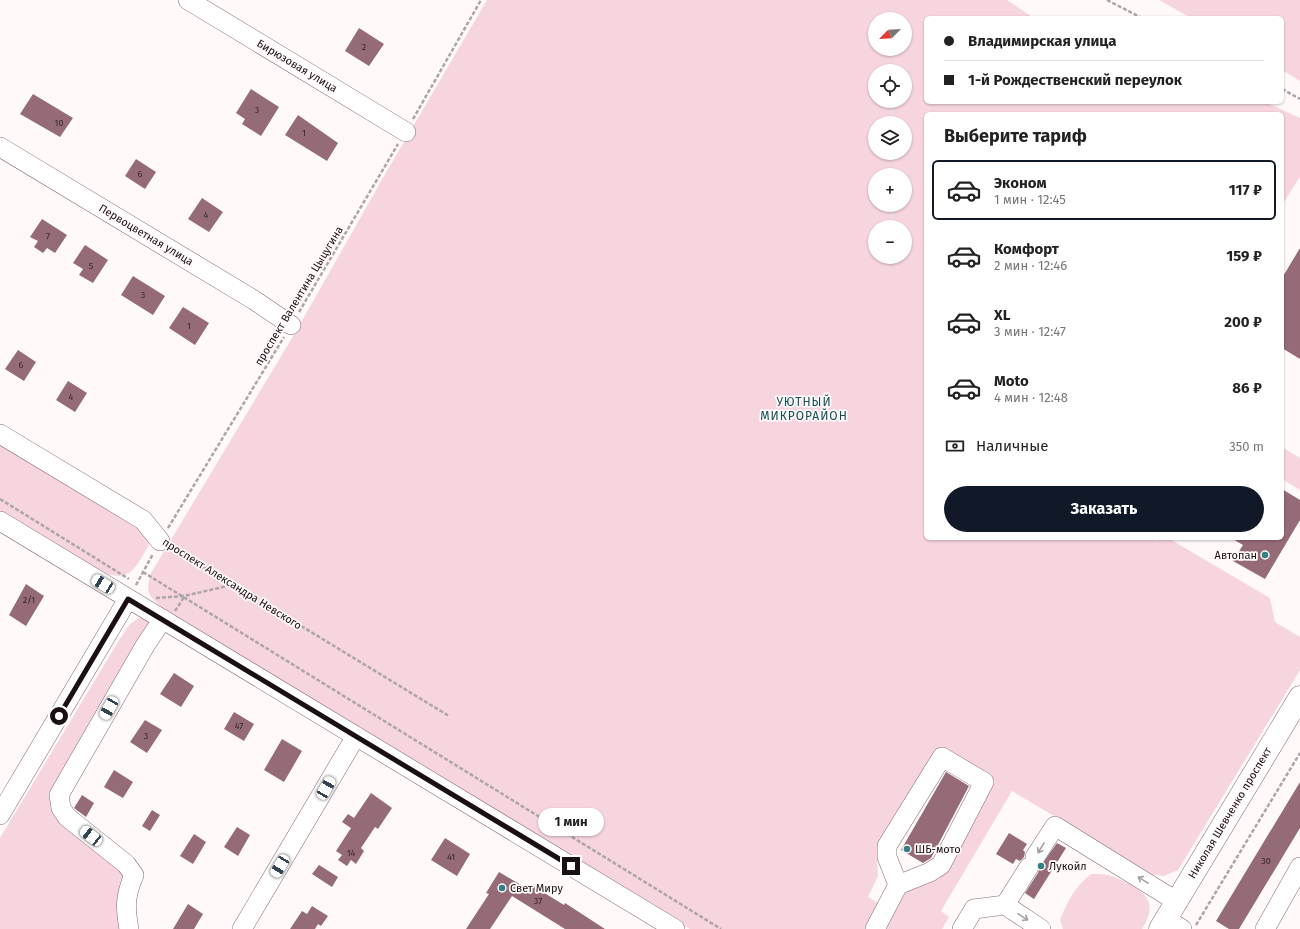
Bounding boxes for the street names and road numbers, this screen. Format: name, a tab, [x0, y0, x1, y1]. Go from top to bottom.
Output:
street label: Бирюзовая улица	[254, 37, 340, 95]
street label: Первоцветная улица	[96, 202, 196, 268]
street label: проспект Валентина Цыцугина	[252, 224, 346, 368]
street label: проспект Александра Невского	[160, 536, 304, 632]
street label: Николая Шевченко проспект	[1186, 745, 1274, 881]

